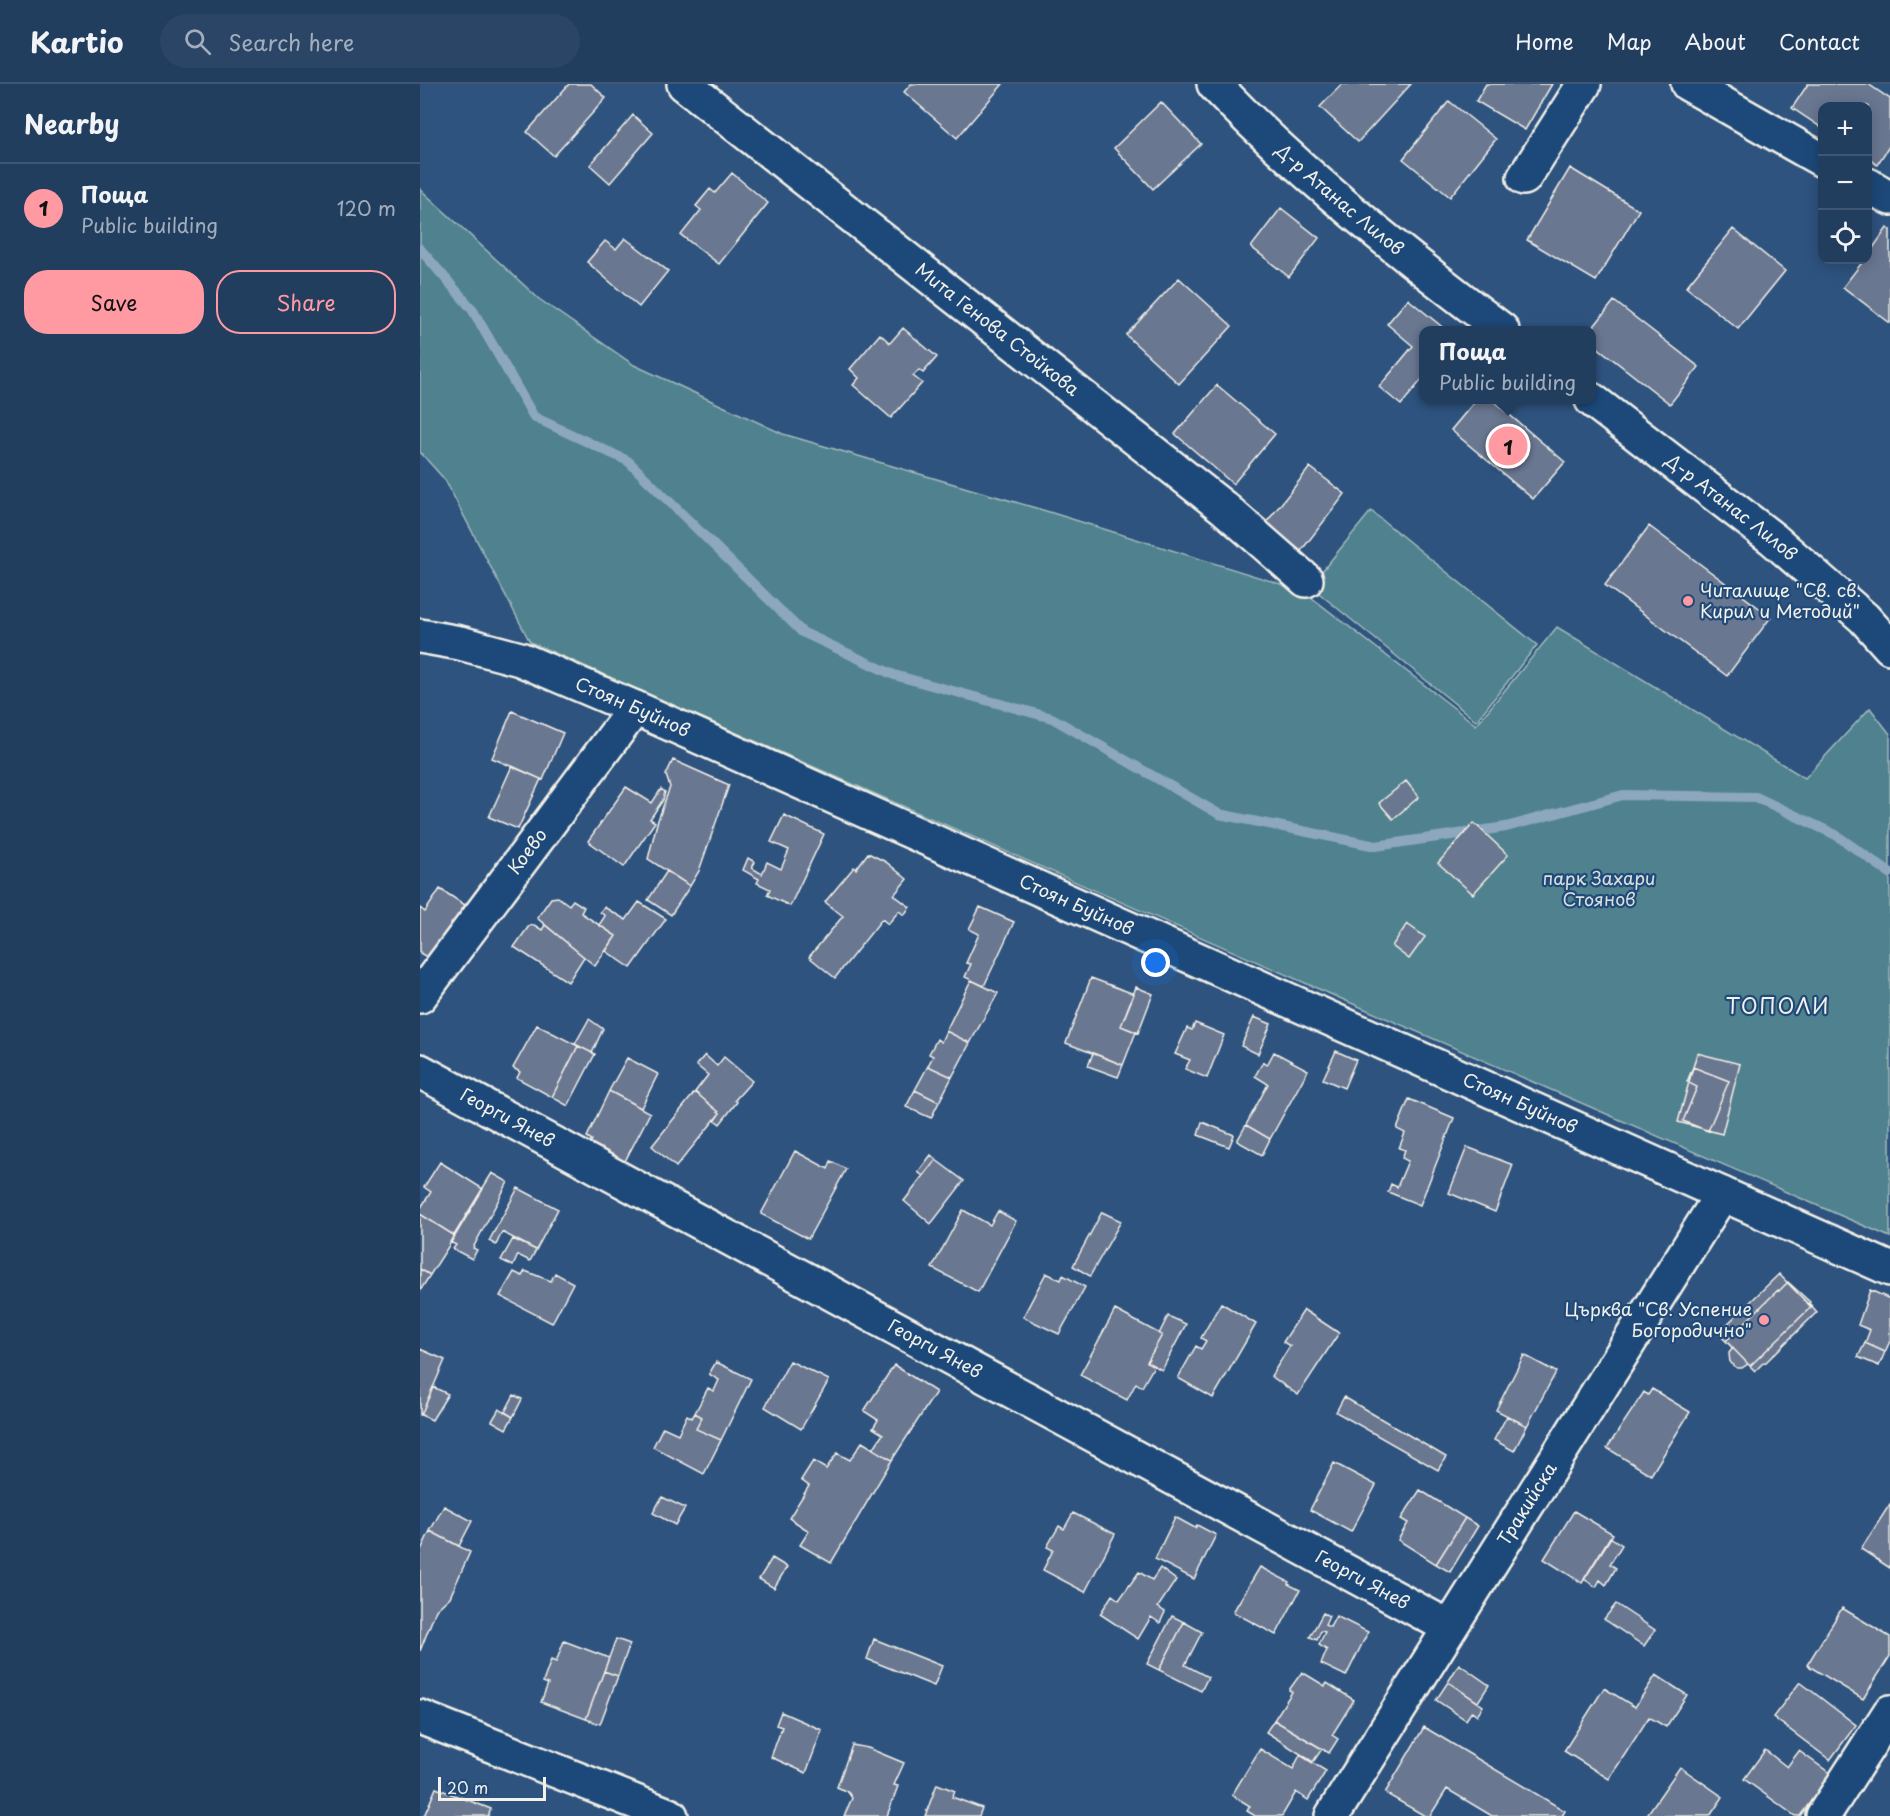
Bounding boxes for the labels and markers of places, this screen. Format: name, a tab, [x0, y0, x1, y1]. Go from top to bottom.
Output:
pin: 1	[1488, 424, 1528, 469]
place label: Читалище "Св. св. Кирил и Методий"	[1700, 576, 1861, 624]
marker: Читалище "Св. св. Кирил и Методий"	[1681, 594, 1695, 608]
place label: Църква "Св. Успение Богородично"	[1565, 1295, 1752, 1343]
marker: Църква "Св. Успение Богородично"	[1757, 1313, 1771, 1327]

